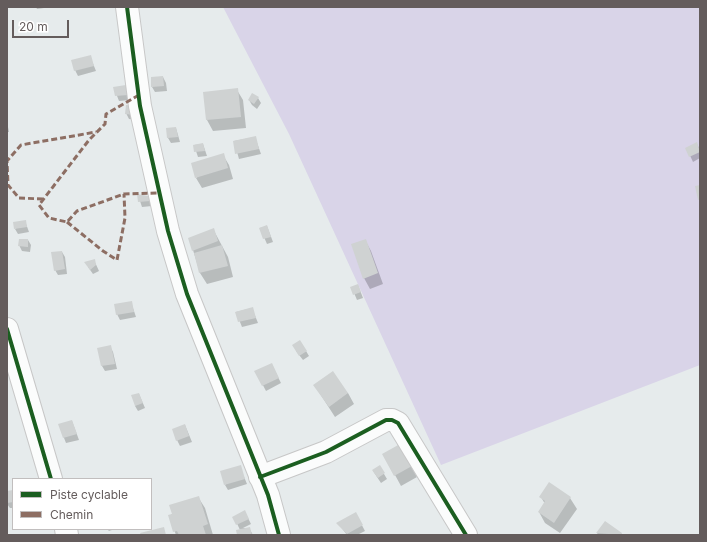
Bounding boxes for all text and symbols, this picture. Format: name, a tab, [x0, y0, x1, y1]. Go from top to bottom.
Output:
scale bar	[14, 12, 71, 38]
text: 20 m	[19, 19, 48, 34]
legend	[12, 478, 152, 530]
text: Piste cyclable	[50, 487, 128, 502]
text: Chemin	[50, 507, 93, 522]

